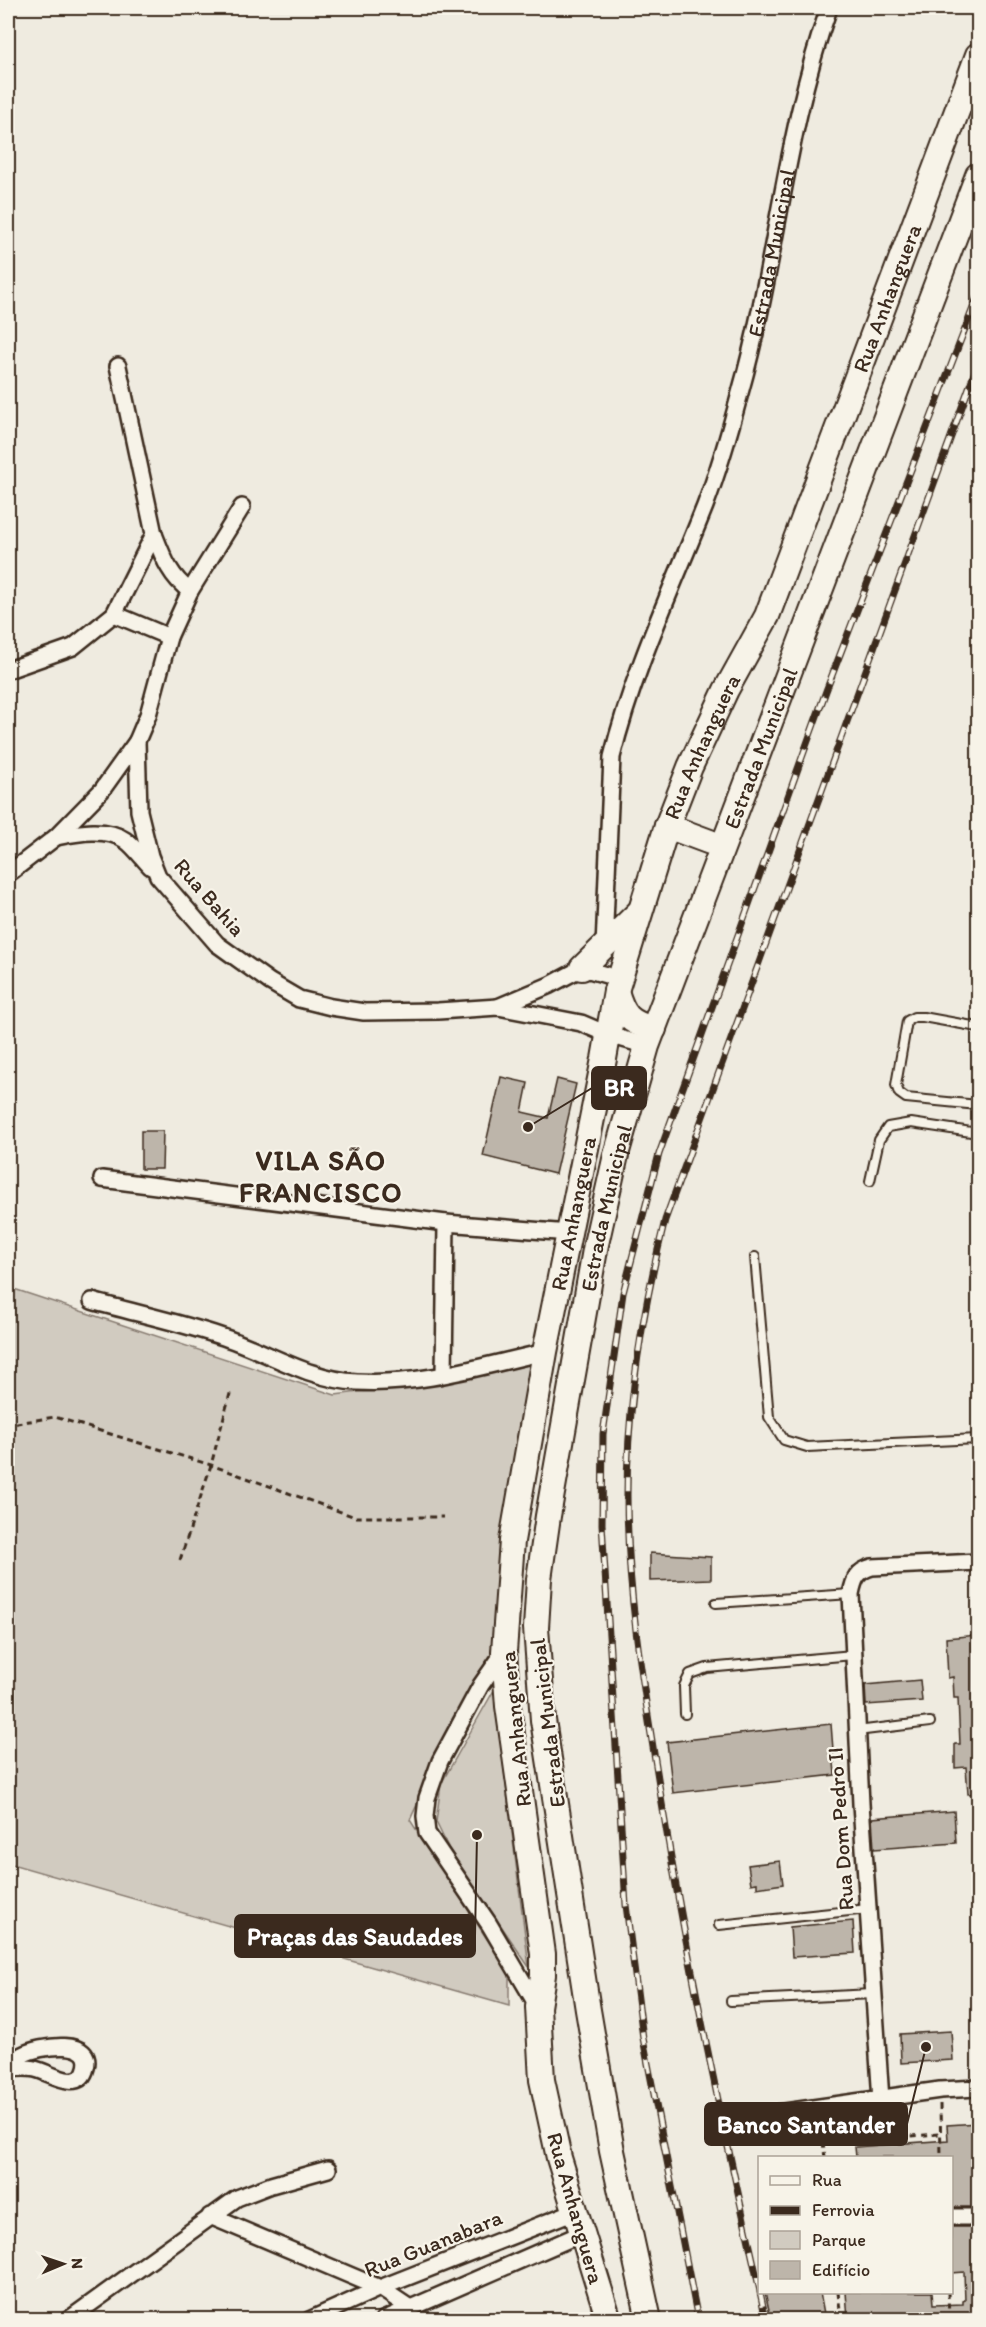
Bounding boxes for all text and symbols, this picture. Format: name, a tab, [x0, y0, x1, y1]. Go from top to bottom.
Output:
street label: Estrada Municipal	[742, 167, 801, 340]
street label: Rua Anhanguera	[847, 220, 927, 376]
street label: Estrada Municipal	[718, 664, 804, 833]
street label: Rua Anhanguera	[658, 669, 747, 823]
street label: Rua Bahia	[168, 853, 251, 942]
callout: BR	[592, 1067, 646, 1109]
text: BR	[604, 1073, 635, 1102]
street label: Estrada Municipal	[575, 1121, 638, 1294]
street label: Rua Anhanguera	[545, 1134, 602, 1293]
district label: VILA SÃO FRANCISCO	[239, 1143, 403, 1209]
street label: Estrada Municipal	[524, 1637, 571, 1809]
street label: Rua Anhanguera	[494, 1649, 537, 1808]
street label: Rua Dom Pedro II	[821, 1746, 860, 1912]
callout: Praças das Saudades	[235, 1915, 475, 1957]
text: Praças das Saudades	[247, 1922, 463, 1952]
callout: Banco Santander	[705, 2103, 907, 2145]
text: Banco Santander	[717, 2110, 895, 2139]
street label: Rua Anhanguera	[541, 2129, 610, 2288]
legend	[758, 2156, 953, 2294]
text: Rua	[812, 2169, 842, 2191]
text: Ferrovia	[812, 2199, 875, 2221]
street label: Rua Guanabara	[360, 2203, 507, 2283]
text: Parque	[812, 2229, 866, 2251]
north arrow	[33, 2234, 93, 2294]
text: N	[68, 2258, 87, 2269]
text: Edifício	[812, 2259, 870, 2281]

